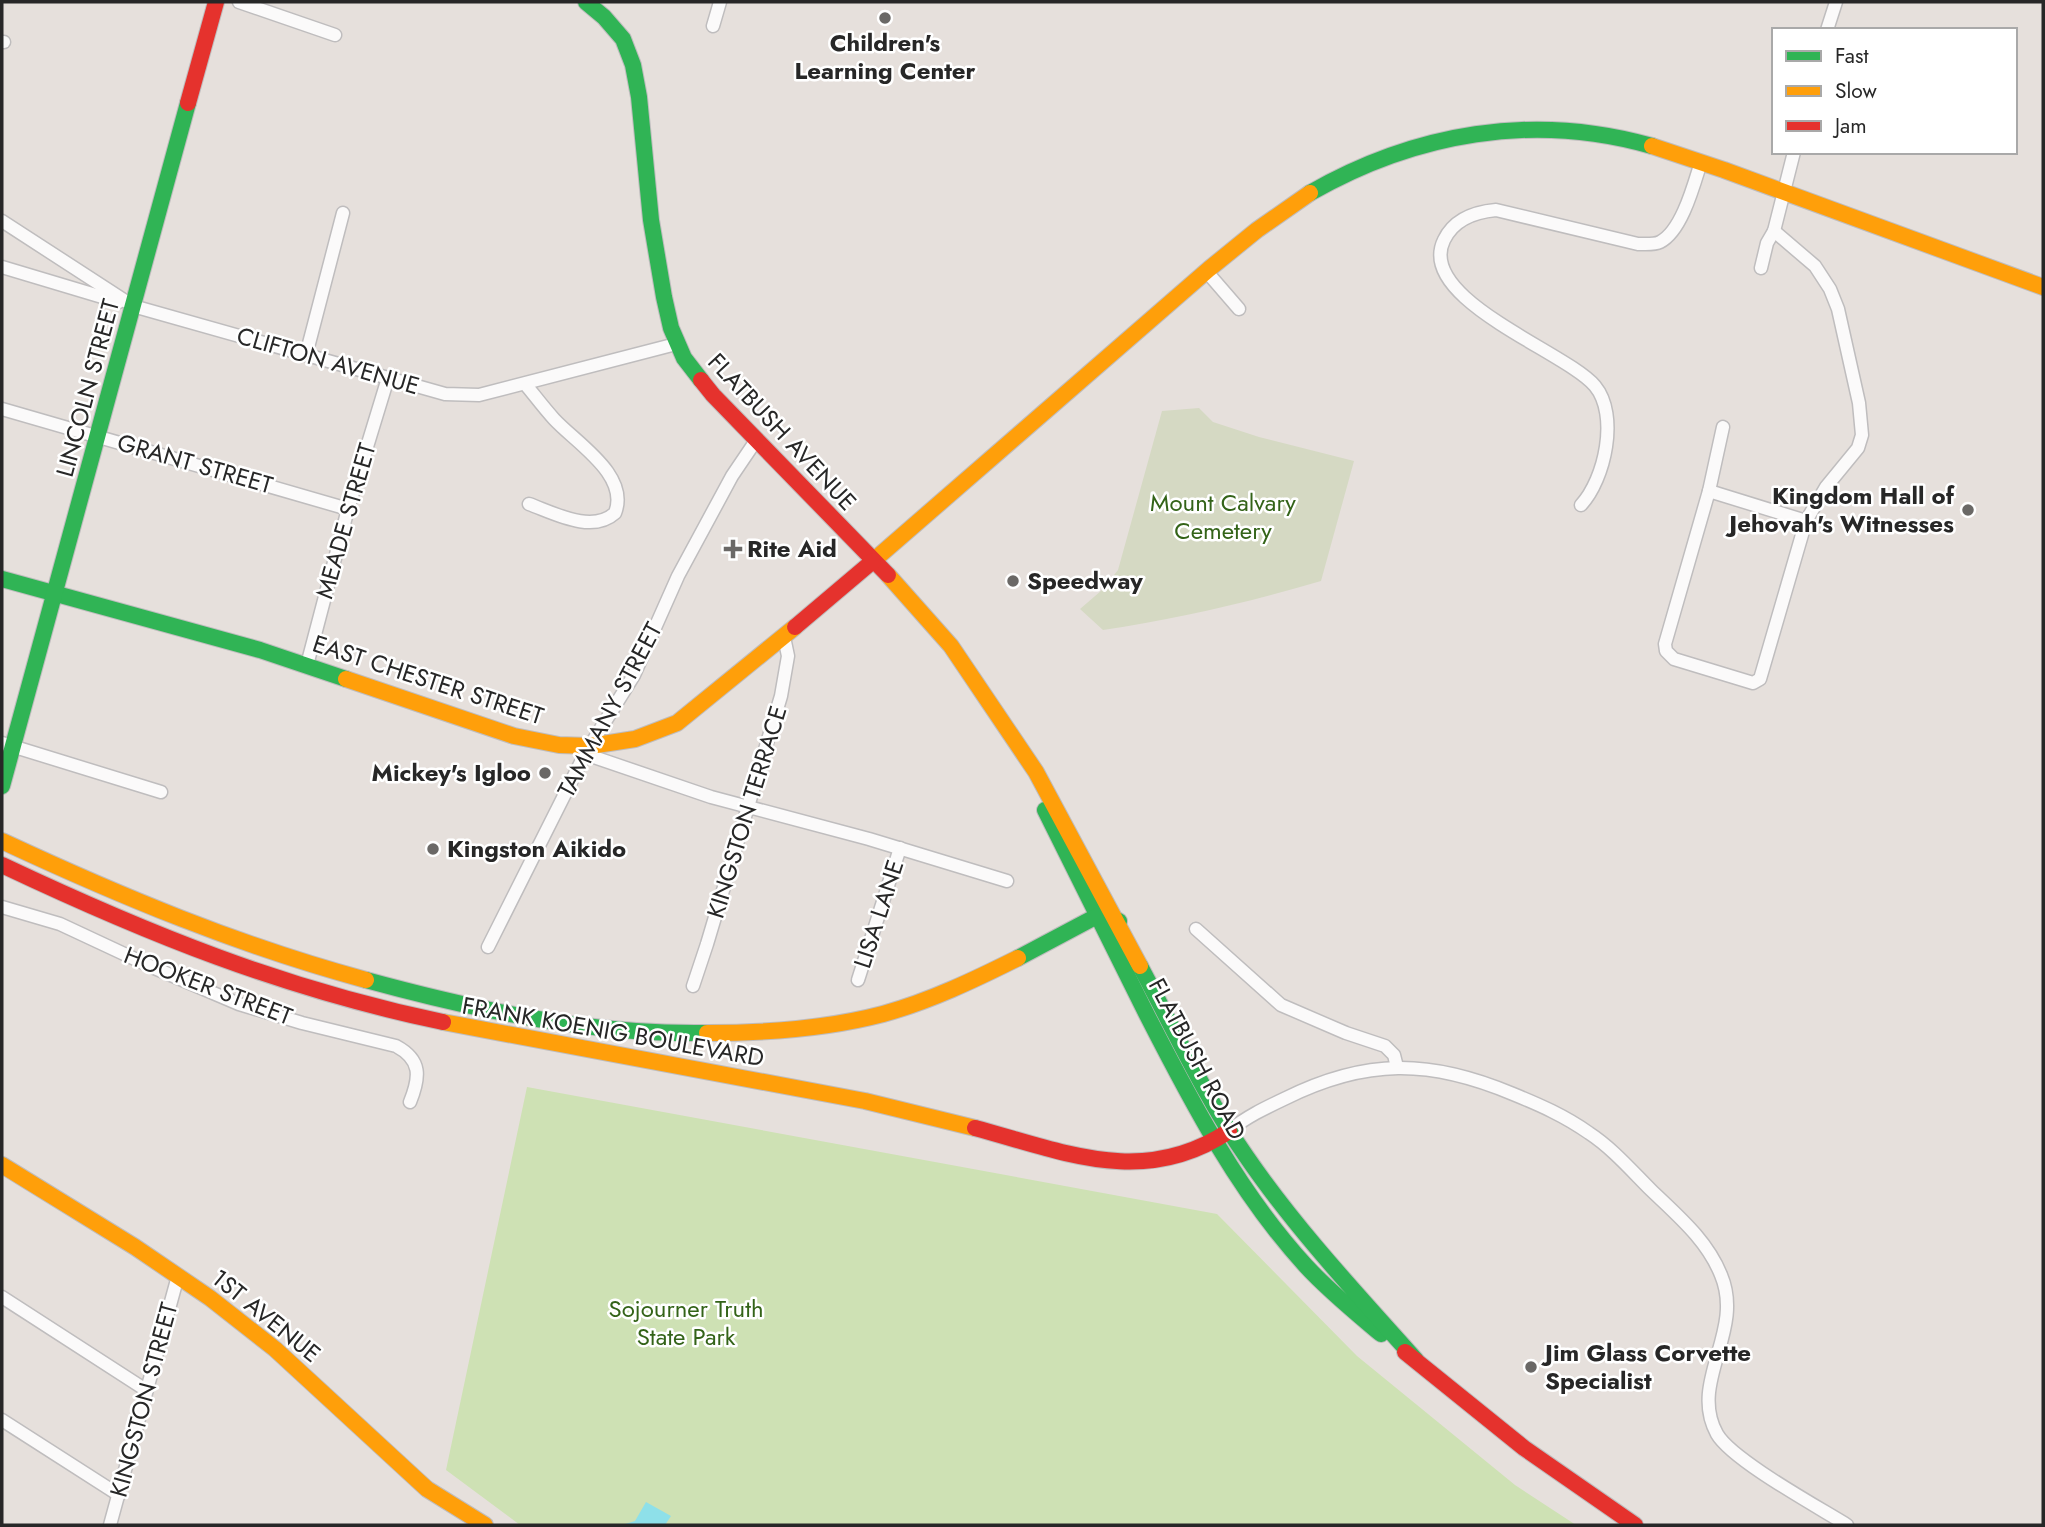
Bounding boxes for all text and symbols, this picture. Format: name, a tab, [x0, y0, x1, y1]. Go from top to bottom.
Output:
marker: Children's Learning Center	[877, 10, 893, 26]
place label: Children's Learning Center	[795, 25, 976, 88]
legend	[1772, 28, 2017, 154]
text: Fast	[1835, 41, 1868, 71]
text: Slow	[1835, 76, 1877, 106]
text: Jam	[1832, 111, 1867, 141]
street label: LINCOLN STREET	[47, 295, 128, 481]
street label: CLIFTON AVENUE	[233, 318, 424, 403]
street label: FLATBUSH AVENUE	[700, 345, 865, 518]
street label: GRANT STREET	[113, 425, 277, 502]
street label: MEADE STREET	[307, 439, 384, 603]
place label: Kingdom Hall of Jehovah's Witnesses	[1725, 478, 1956, 541]
park label: Mount Calvary Cemetery	[1150, 485, 1296, 548]
marker: Kingdom Hall of Jehovah's Witnesses	[1960, 502, 1976, 518]
place label: Rite Aid	[747, 531, 837, 566]
marker: Rite Aid	[725, 541, 741, 557]
place label: Speedway	[1027, 563, 1143, 598]
marker: Speedway	[1005, 573, 1021, 589]
street label: TAMMANY STREET	[549, 616, 671, 804]
street label: EAST CHESTER STREET	[308, 626, 548, 733]
street label: KINGSTON TERRACE	[698, 701, 795, 922]
place label: Mickey's Igloo	[372, 755, 531, 790]
marker: Mickey's Igloo	[537, 765, 553, 781]
place label: Kingston Aikido	[447, 831, 626, 866]
marker: Kingston Aikido	[425, 841, 441, 857]
street label: LISA LANE	[845, 855, 912, 973]
street label: HOOKER STREET	[119, 937, 297, 1034]
street label: FLATBUSH ROAD	[1140, 972, 1255, 1146]
street label: FRANK KOENIG BOULEVARD	[459, 988, 767, 1075]
street label: 1ST AVENUE	[204, 1261, 328, 1371]
park label: Sojourner Truth State Park	[608, 1291, 764, 1354]
street label: KINGSTON STREET	[101, 1299, 186, 1501]
place label: Jim Glass Corvette Specialist	[1541, 1335, 1751, 1398]
marker: Jim Glass Corvette Specialist	[1523, 1359, 1539, 1375]

